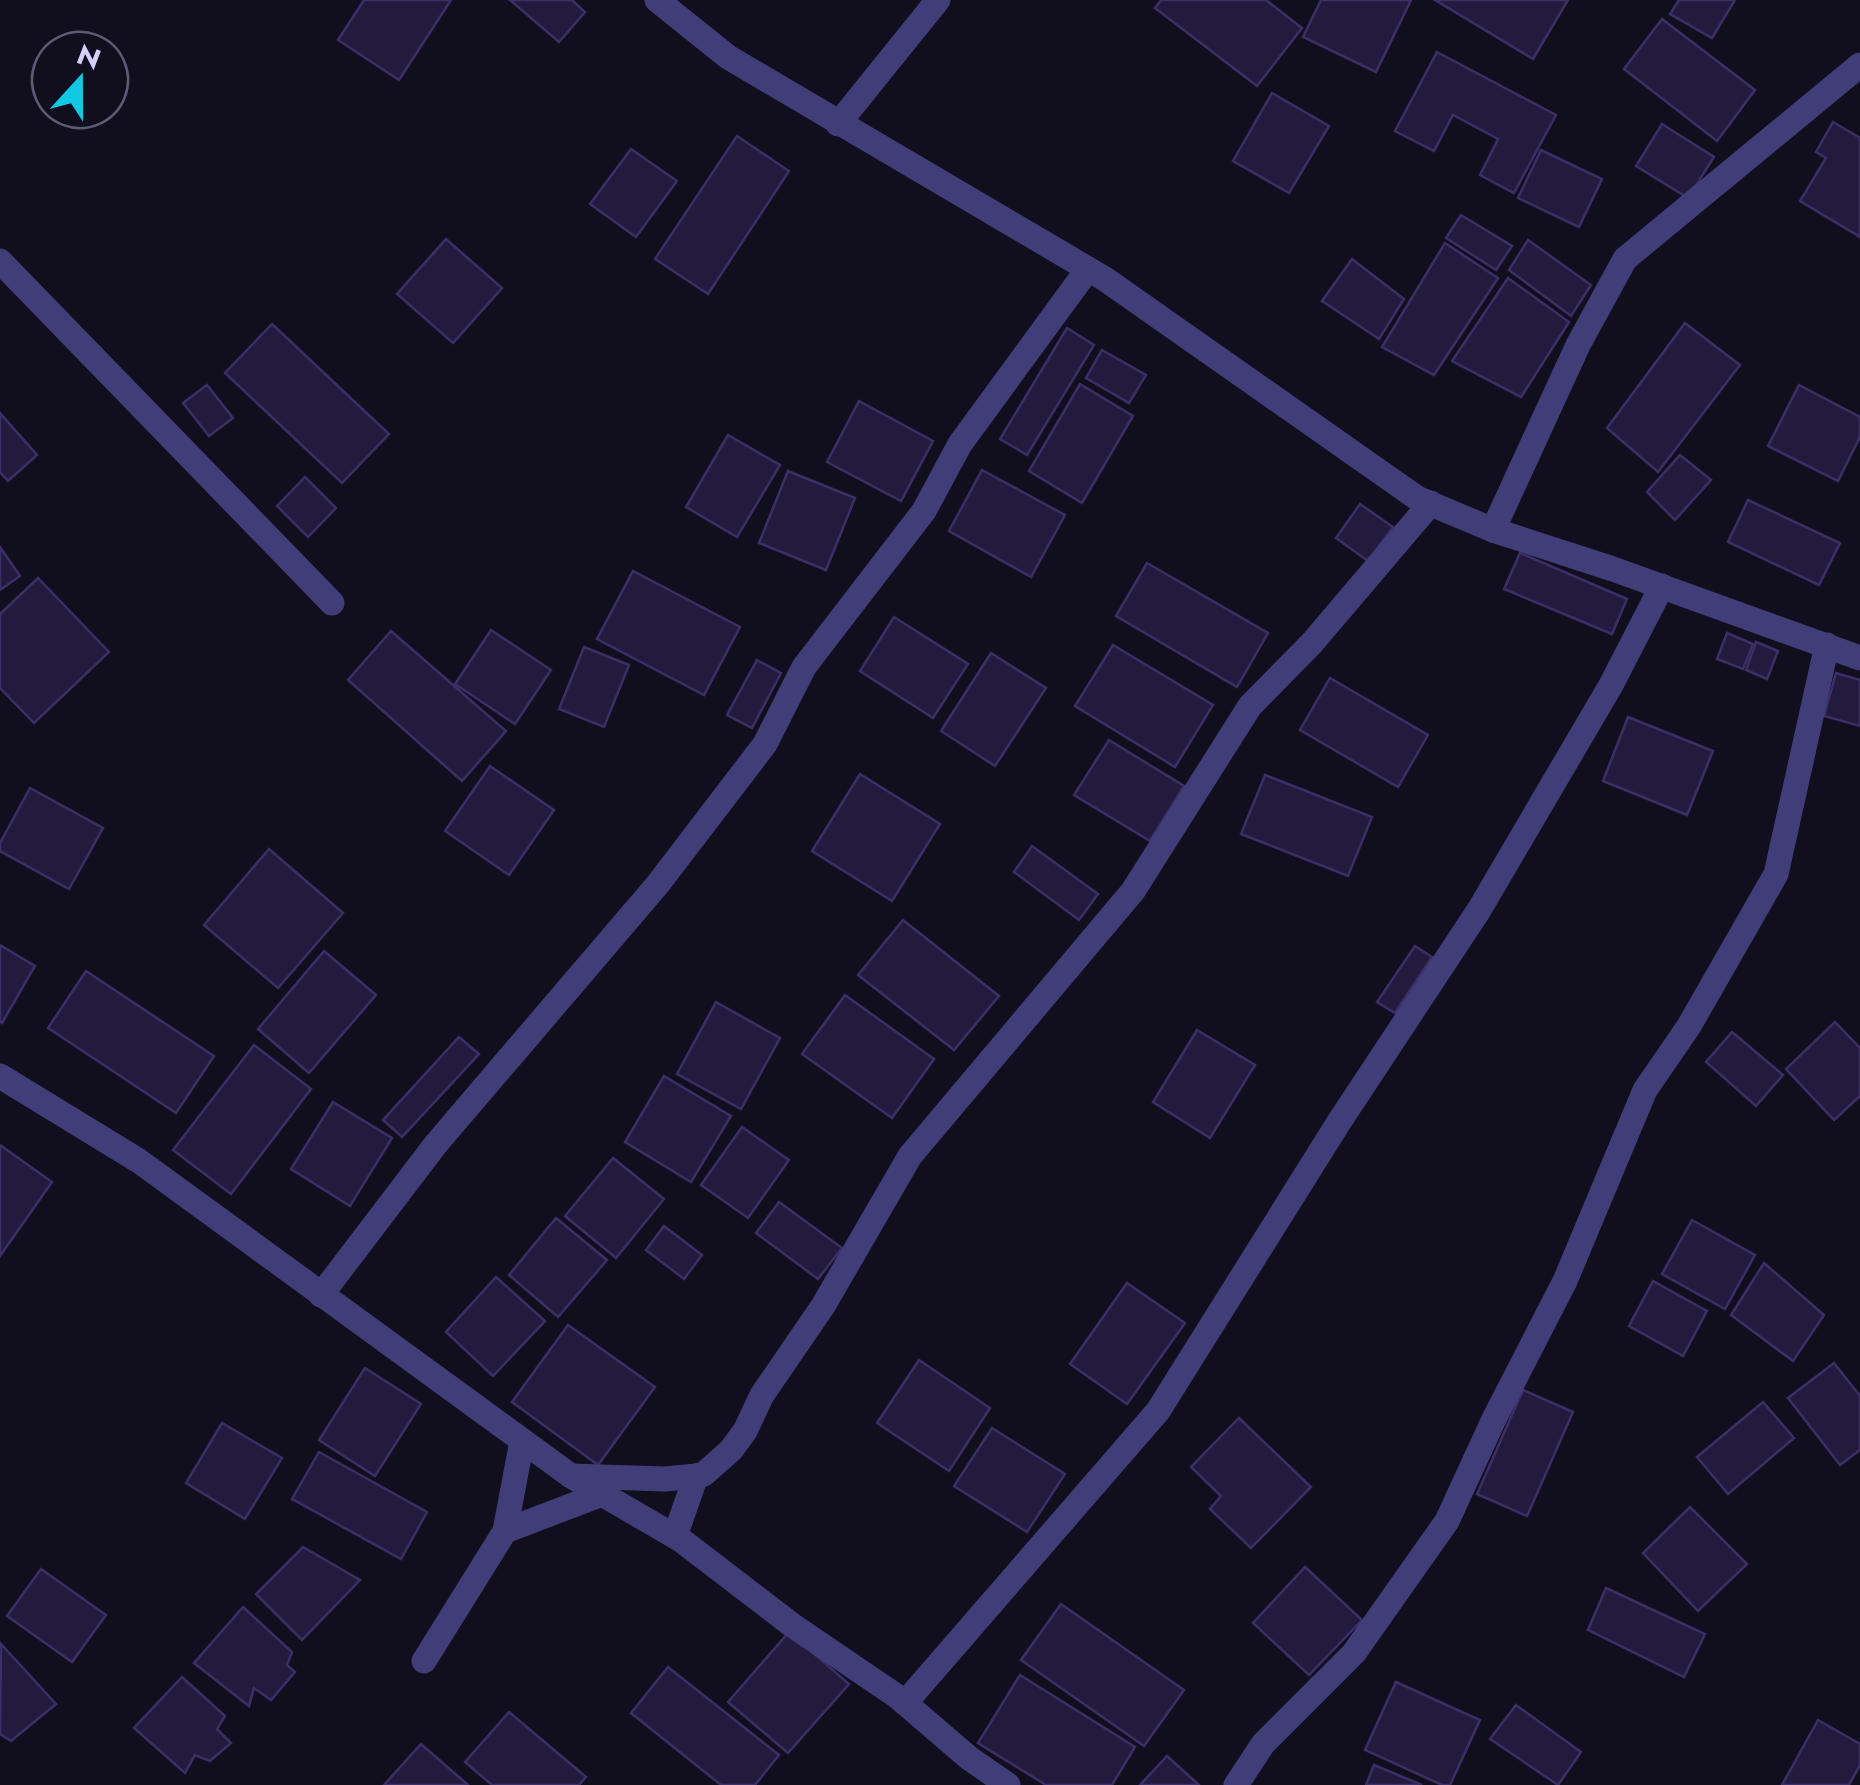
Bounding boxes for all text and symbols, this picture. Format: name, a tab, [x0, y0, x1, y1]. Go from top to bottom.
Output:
north arrow	[30, 30, 130, 130]
text: N	[71, 34, 107, 80]

